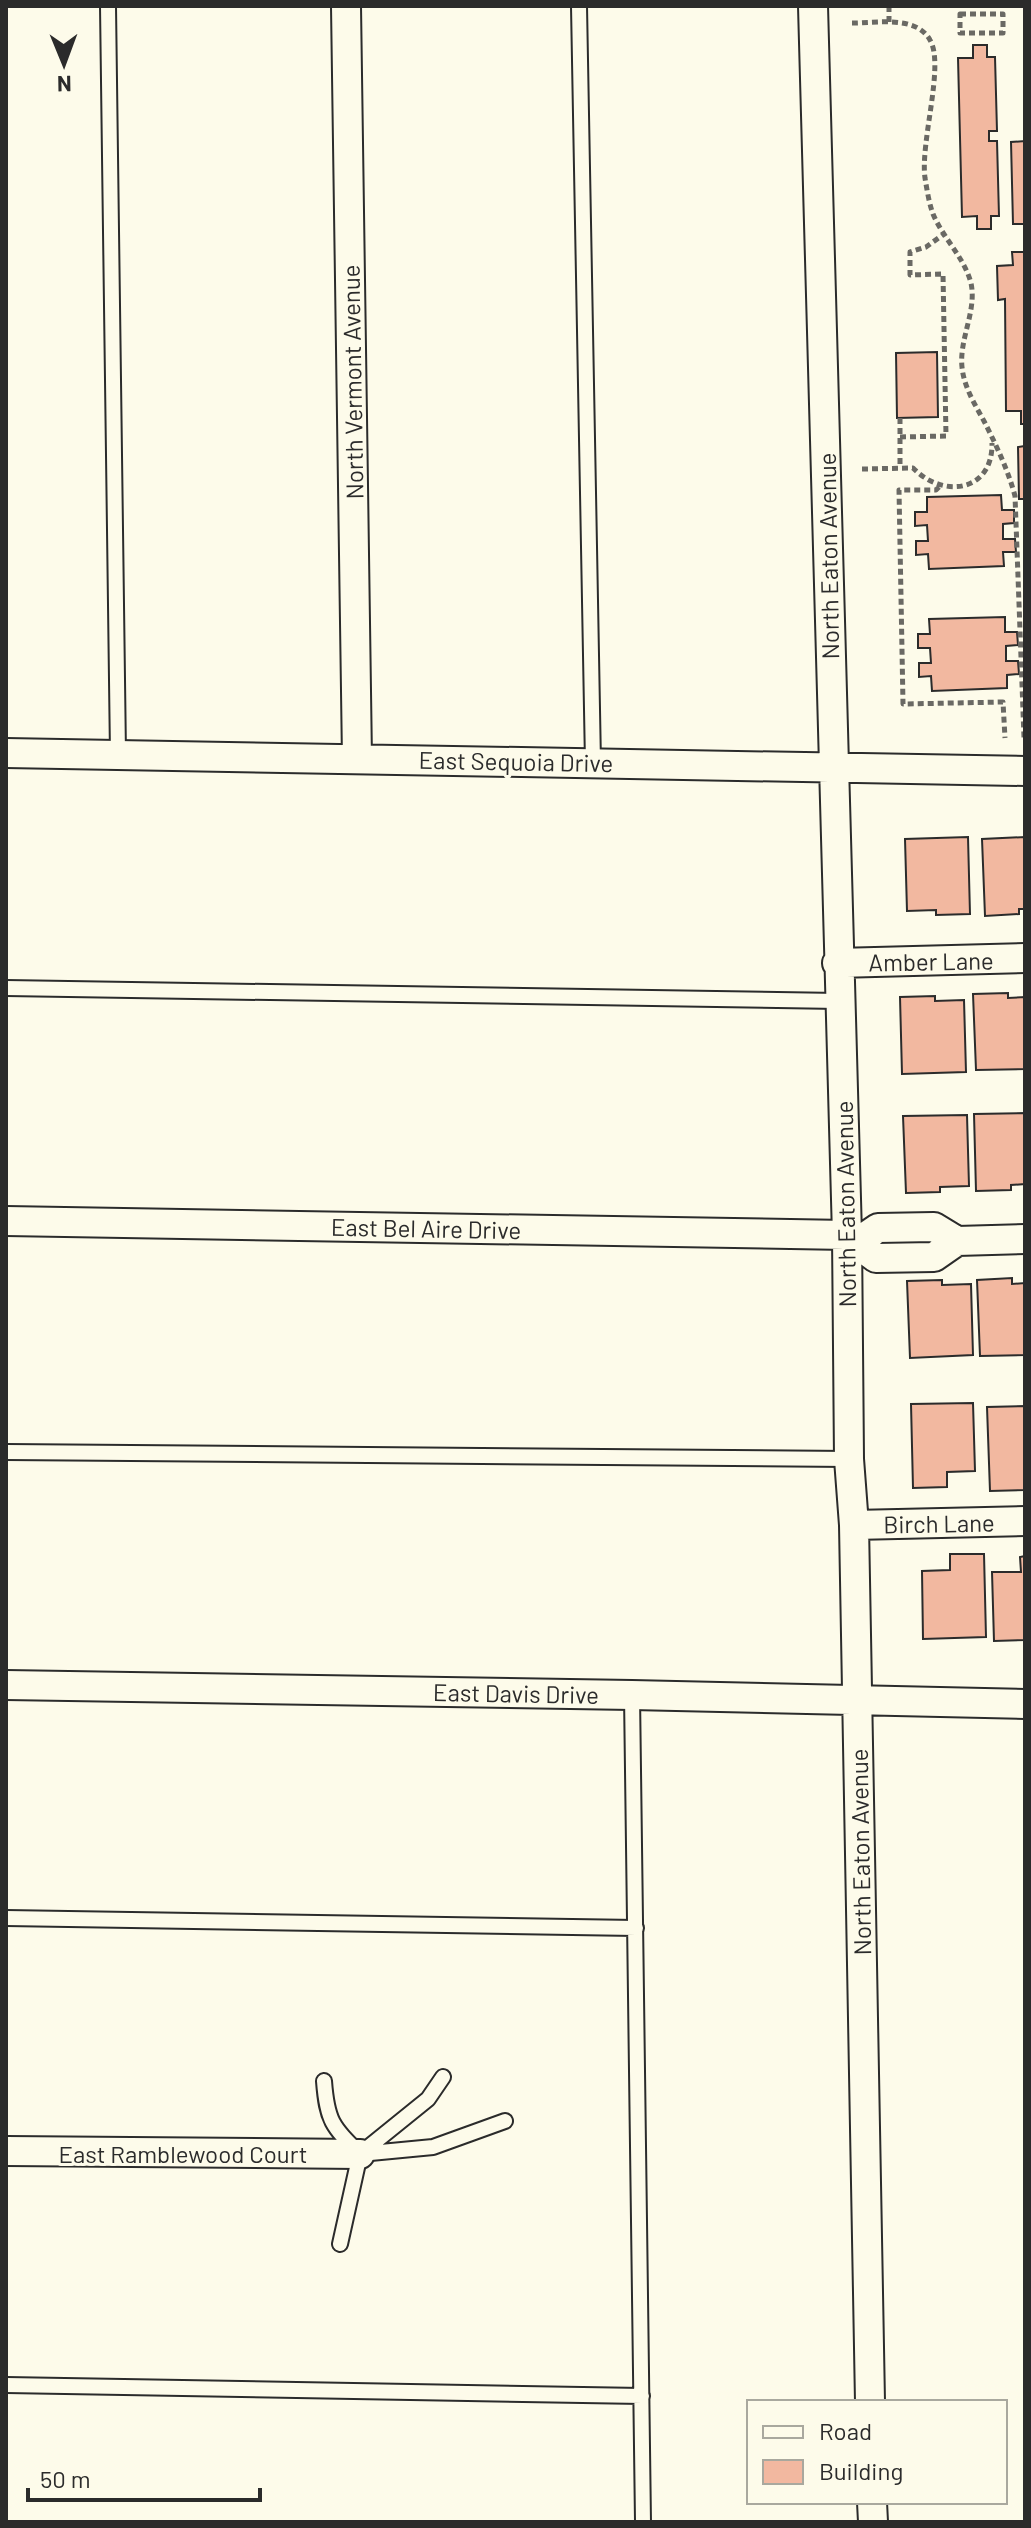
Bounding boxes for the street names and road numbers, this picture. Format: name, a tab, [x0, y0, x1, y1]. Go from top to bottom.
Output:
street label: North Vermont Avenue	[335, 264, 369, 500]
street label: North Eaton Avenue	[812, 452, 844, 660]
street label: East Sequoia Drive	[419, 745, 613, 777]
street label: Amber Lane	[868, 945, 994, 977]
street label: North Eaton Avenue	[829, 1100, 861, 1308]
street label: East Bel Aire Drive	[331, 1212, 521, 1244]
street label: Birch Lane	[883, 1508, 995, 1538]
street label: East Davis Drive	[433, 1677, 599, 1709]
street label: North Eaton Avenue	[844, 1748, 876, 1956]
street label: East Ramblewood Court	[59, 2139, 307, 2168]

